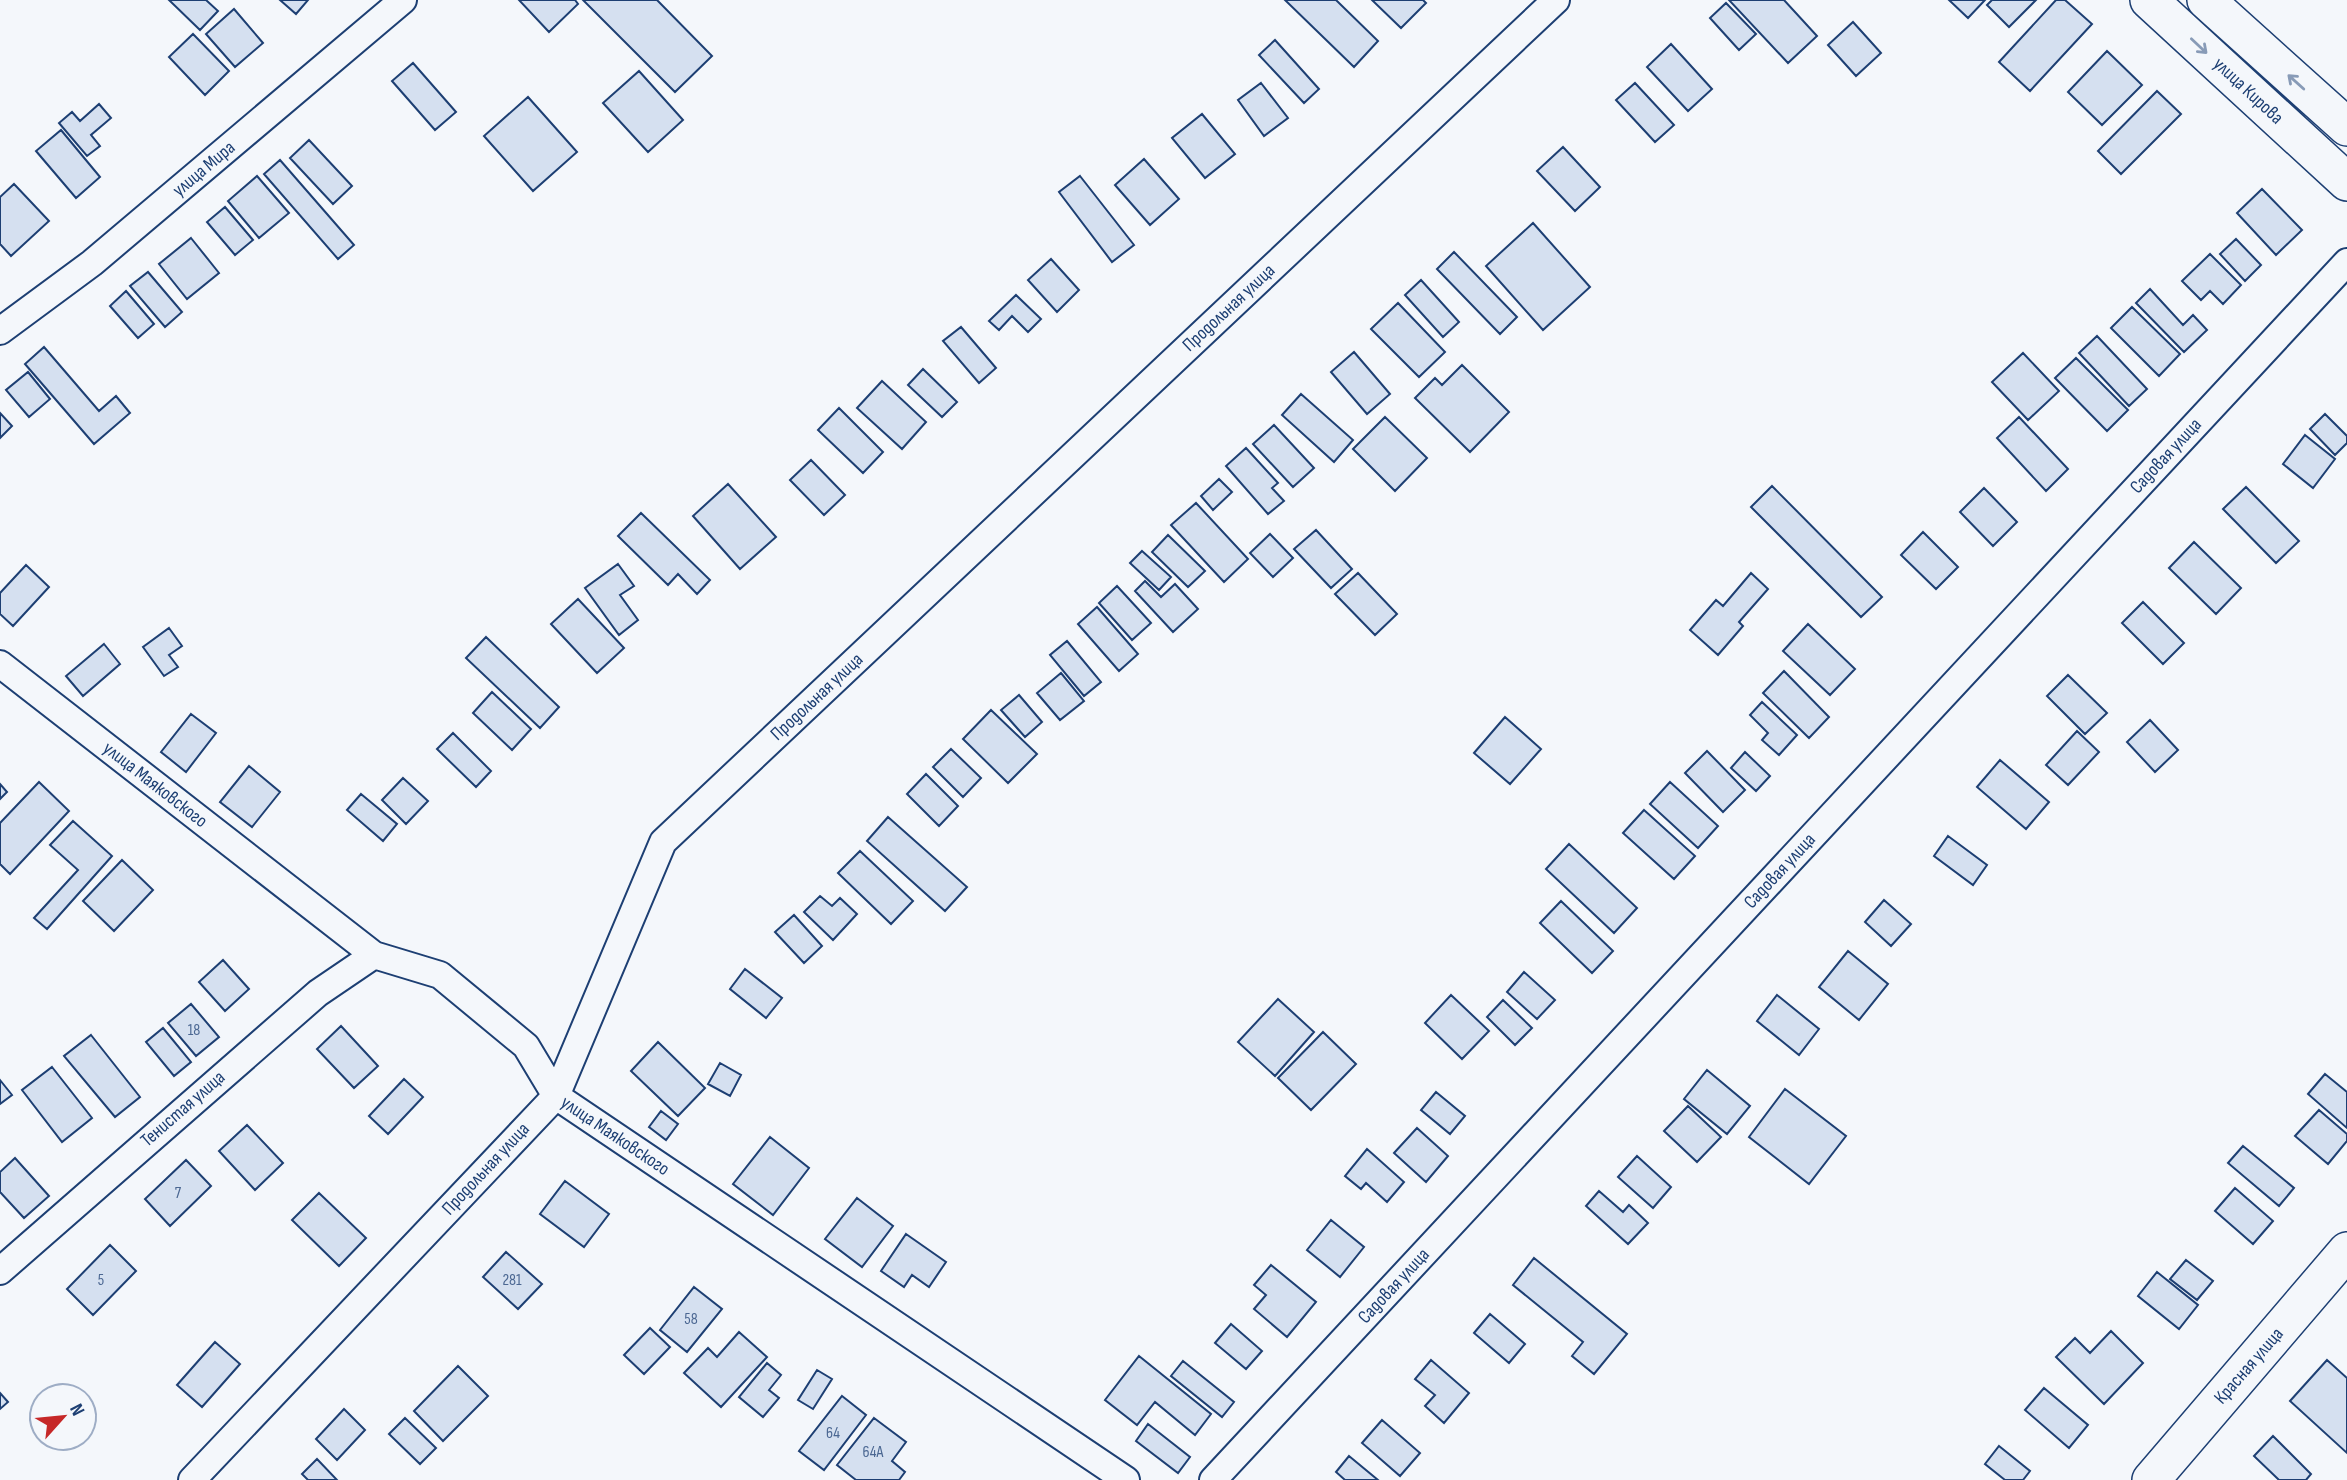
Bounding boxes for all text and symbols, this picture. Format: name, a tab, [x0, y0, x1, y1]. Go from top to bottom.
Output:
one-way arrow	[2190, 38, 2208, 54]
street label: улица Кирова	[2208, 53, 2288, 129]
one-way arrow	[2288, 73, 2305, 90]
street label: улица Мира	[168, 136, 240, 202]
street label: Продольная улица	[1178, 259, 1280, 357]
street label: Садовая улица	[2125, 414, 2207, 498]
street label: Продольная улица	[766, 648, 868, 746]
street label: улица Маяковского	[98, 737, 212, 833]
street label: Садовая улица	[1739, 829, 1821, 913]
house number: 18	[188, 1021, 200, 1040]
street label: Тенистая улица	[136, 1066, 230, 1152]
street label: улица Маяковского	[556, 1091, 674, 1181]
street label: Продольная улица	[437, 1118, 535, 1220]
house number: 7	[175, 1184, 182, 1203]
street label: Садовая улица	[1353, 1244, 1435, 1328]
house number: 5	[98, 1271, 104, 1290]
house number: 281	[502, 1271, 522, 1290]
house number: 58	[684, 1310, 698, 1329]
street label: Красная улица	[2210, 1323, 2288, 1409]
north arrow	[28, 1382, 98, 1452]
text: N	[64, 1400, 89, 1420]
house number: 64	[826, 1424, 840, 1443]
house number: 64А	[863, 1443, 884, 1462]

